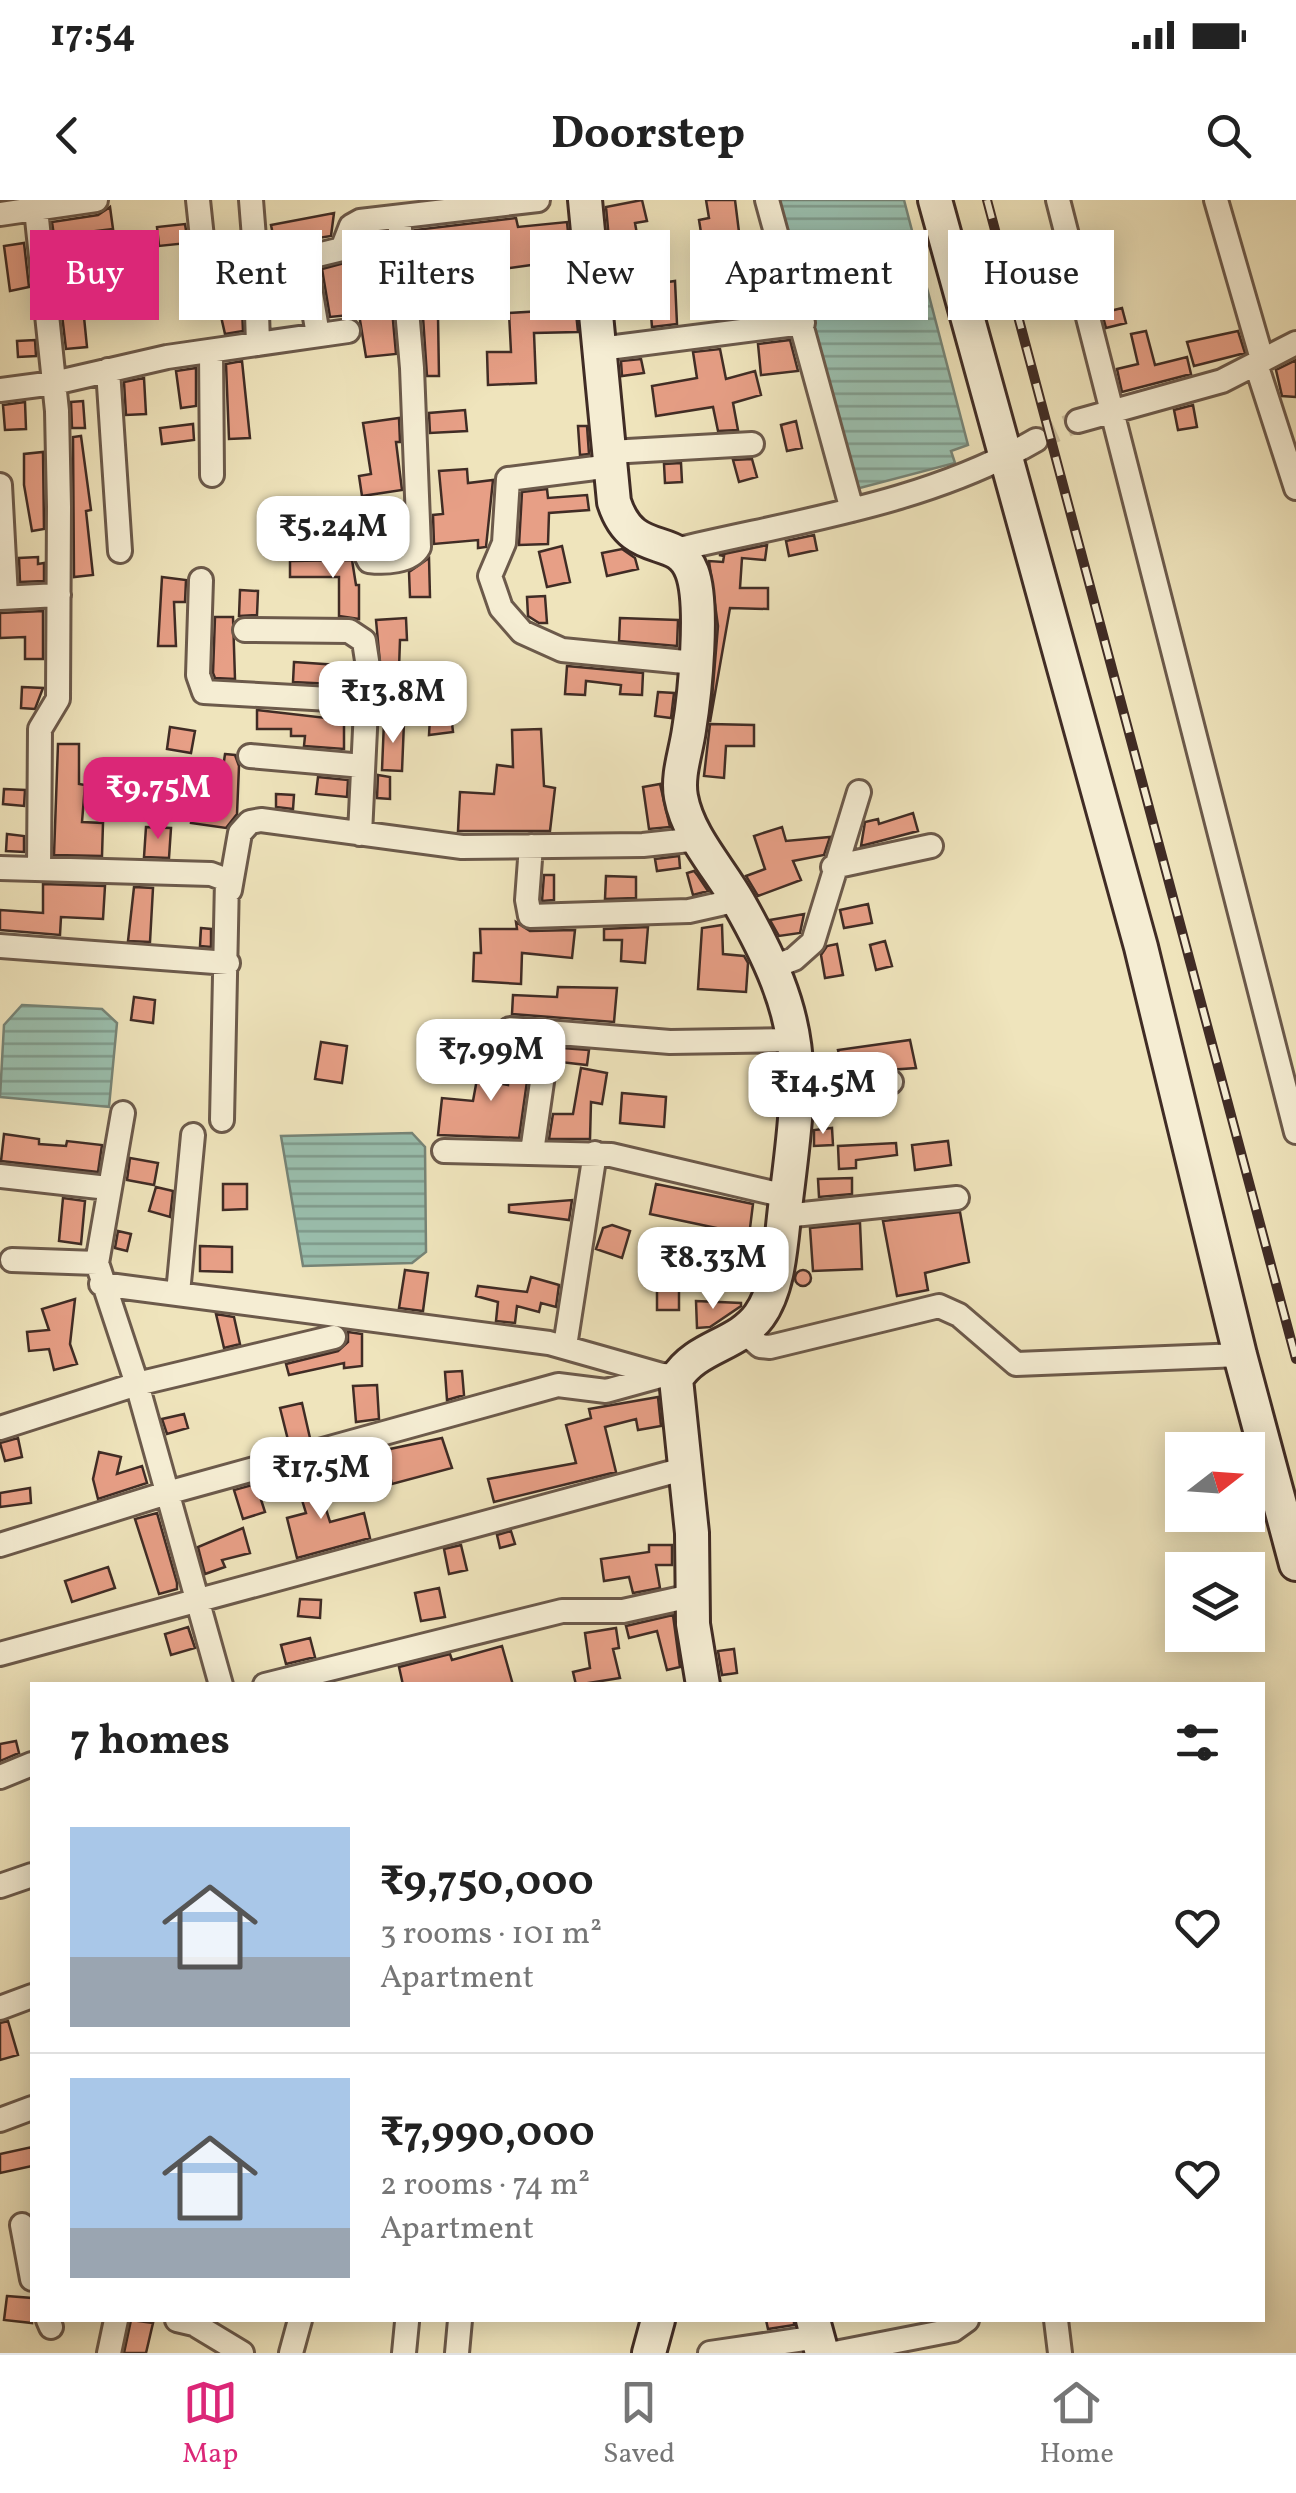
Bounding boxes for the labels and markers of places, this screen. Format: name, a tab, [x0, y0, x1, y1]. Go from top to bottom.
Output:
pin: ₹5.24M	[252, 496, 414, 581]
pin: ₹13.8M	[312, 661, 474, 746]
pin: ₹9.75M	[77, 757, 239, 842]
pin: ₹7.99M	[410, 1019, 572, 1104]
pin: ₹14.5M	[742, 1052, 904, 1137]
pin: ₹8.33M	[632, 1227, 794, 1312]
pin: ₹17.5M	[240, 1437, 402, 1522]

